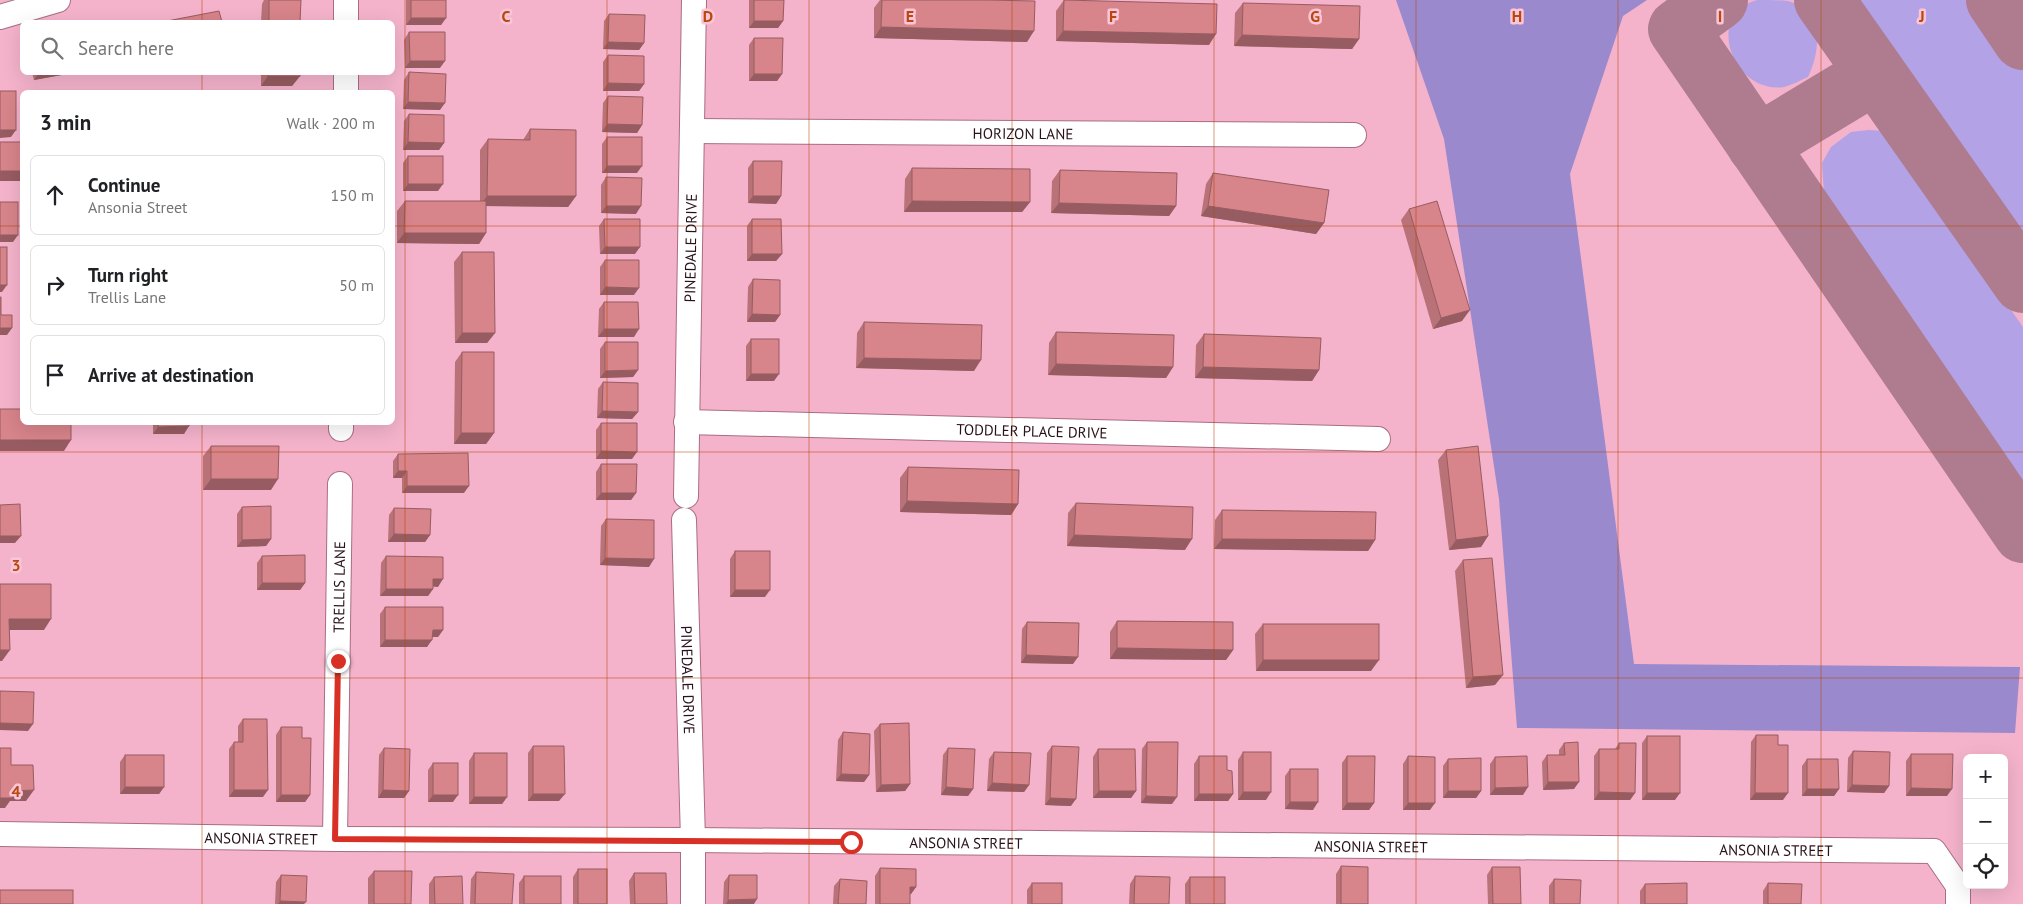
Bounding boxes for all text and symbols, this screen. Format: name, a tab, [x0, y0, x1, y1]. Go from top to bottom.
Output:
text: C	[502, 6, 511, 26]
text: D	[703, 6, 713, 26]
text: E	[906, 6, 914, 26]
text: F	[1109, 6, 1117, 26]
text: G	[1310, 6, 1320, 26]
text: H	[1512, 6, 1522, 26]
text: I	[1718, 6, 1722, 26]
text: J	[1918, 6, 1925, 26]
search box	[20, 20, 395, 75]
icon: search	[38, 34, 66, 62]
text: Search here	[78, 36, 174, 60]
text: 3 min	[40, 109, 91, 136]
text: Walk · 200 m	[286, 113, 375, 133]
street label: HORIZON LANE	[973, 123, 1073, 143]
text: Continue	[88, 173, 160, 197]
icon: ahead	[41, 181, 69, 209]
text: 150 m	[331, 185, 374, 205]
street label: PINEDALE DRIVE	[680, 194, 700, 303]
text: Ansonia Street	[88, 197, 188, 217]
text: Turn right	[88, 263, 168, 287]
icon: right	[41, 271, 69, 299]
text: 50 m	[339, 275, 374, 295]
text: Trellis Lane	[88, 287, 166, 307]
icon: arrive	[41, 361, 69, 389]
text: Arrive at destination	[88, 363, 254, 387]
street label: TODDLER PLACE DRIVE	[956, 419, 1108, 442]
street label: TRELLIS LANE	[328, 541, 349, 633]
text: 3	[11, 555, 21, 575]
street label: PINEDALE DRIVE	[677, 625, 700, 735]
route end	[327, 650, 350, 673]
map controls	[1963, 754, 2008, 889]
button: +	[1963, 754, 2008, 799]
text: 4	[11, 781, 21, 801]
button: −	[1963, 799, 2008, 844]
street label: ANSONIA STREET	[204, 828, 319, 848]
route start	[840, 831, 863, 854]
street label: ANSONIA STREET	[909, 832, 1023, 852]
street label: ANSONIA STREET	[1314, 836, 1428, 856]
street label: ANSONIA STREET	[1719, 840, 1833, 860]
button: locate	[1963, 844, 2008, 889]

